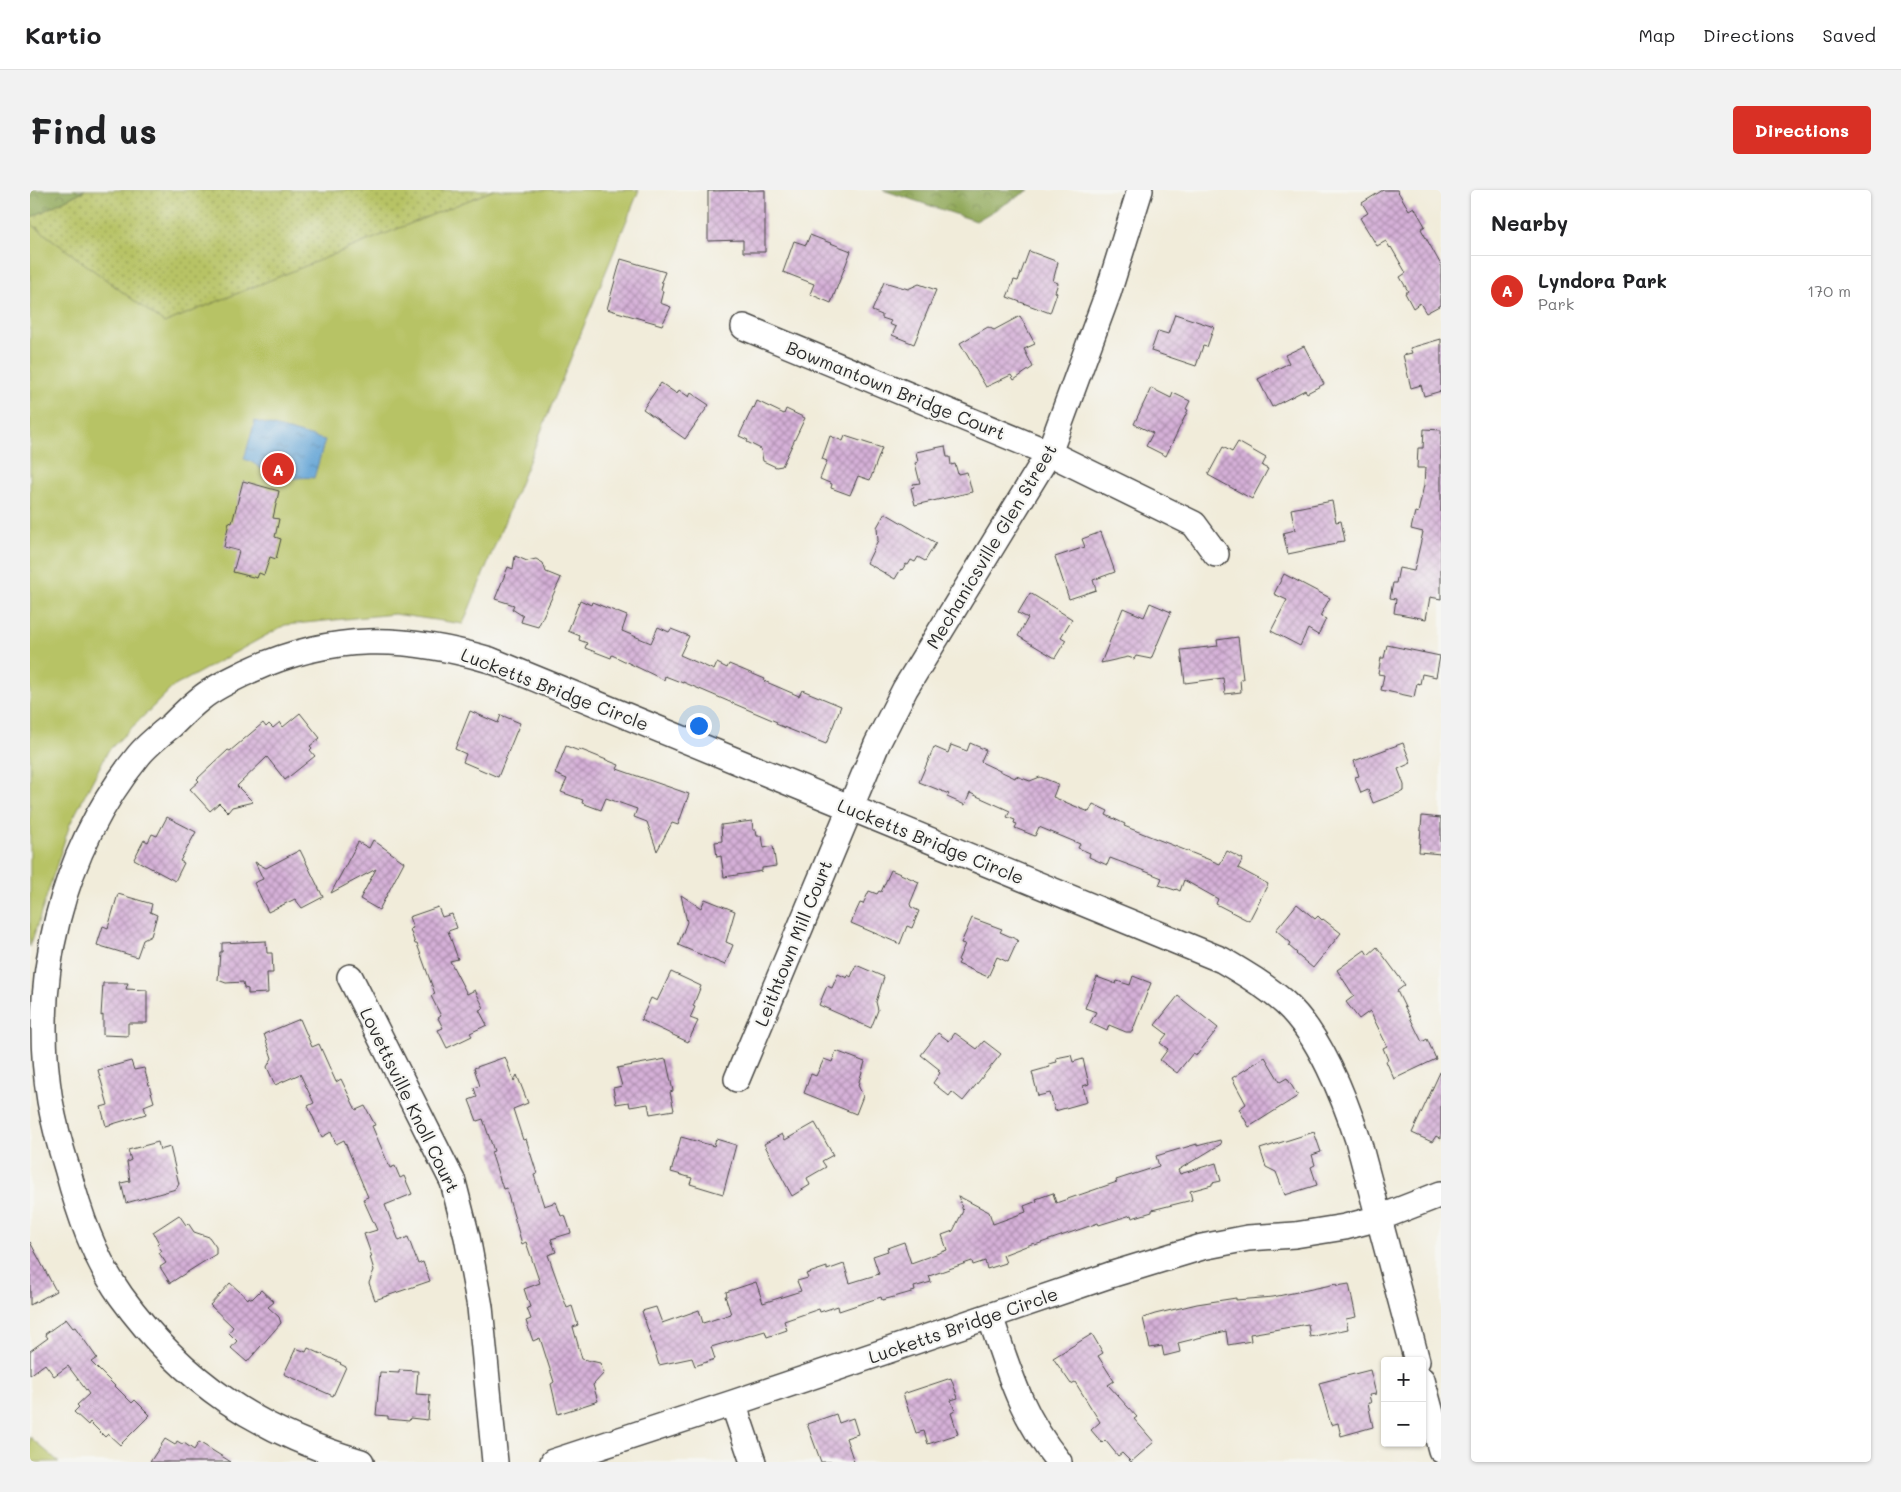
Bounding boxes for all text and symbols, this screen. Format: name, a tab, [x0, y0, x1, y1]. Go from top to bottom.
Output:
text: Kartio	[25, 19, 101, 50]
text: Map	[1638, 23, 1675, 47]
text: Directions	[1703, 23, 1795, 47]
text: Saved	[1823, 23, 1876, 47]
button: Directions	[1733, 106, 1871, 154]
text: Find us	[30, 107, 157, 153]
text: Nearby	[1491, 209, 1568, 236]
text: Lyndora Park	[1538, 268, 1667, 293]
text: A	[1501, 280, 1513, 301]
text: 170 m	[1807, 280, 1851, 301]
text: Park	[1538, 293, 1574, 314]
street label: Bowmantown Bridge Court	[783, 335, 1009, 445]
street label: Mechanicsville Glen Street	[920, 439, 1062, 653]
pin: A	[262, 450, 294, 488]
street label: Lucketts Bridge Circle	[458, 642, 652, 736]
your location	[686, 713, 712, 739]
street label: Lucketts Bridge Circle	[834, 793, 1028, 889]
street label: Leithtown Mill Court	[749, 856, 837, 1030]
street label: Lovettsville Knoll Court	[355, 1003, 465, 1197]
street label: Lucketts Bridge Circle	[865, 1281, 1061, 1369]
map controls	[1381, 1357, 1426, 1447]
button: +	[1381, 1357, 1426, 1402]
button: −	[1381, 1402, 1426, 1447]

